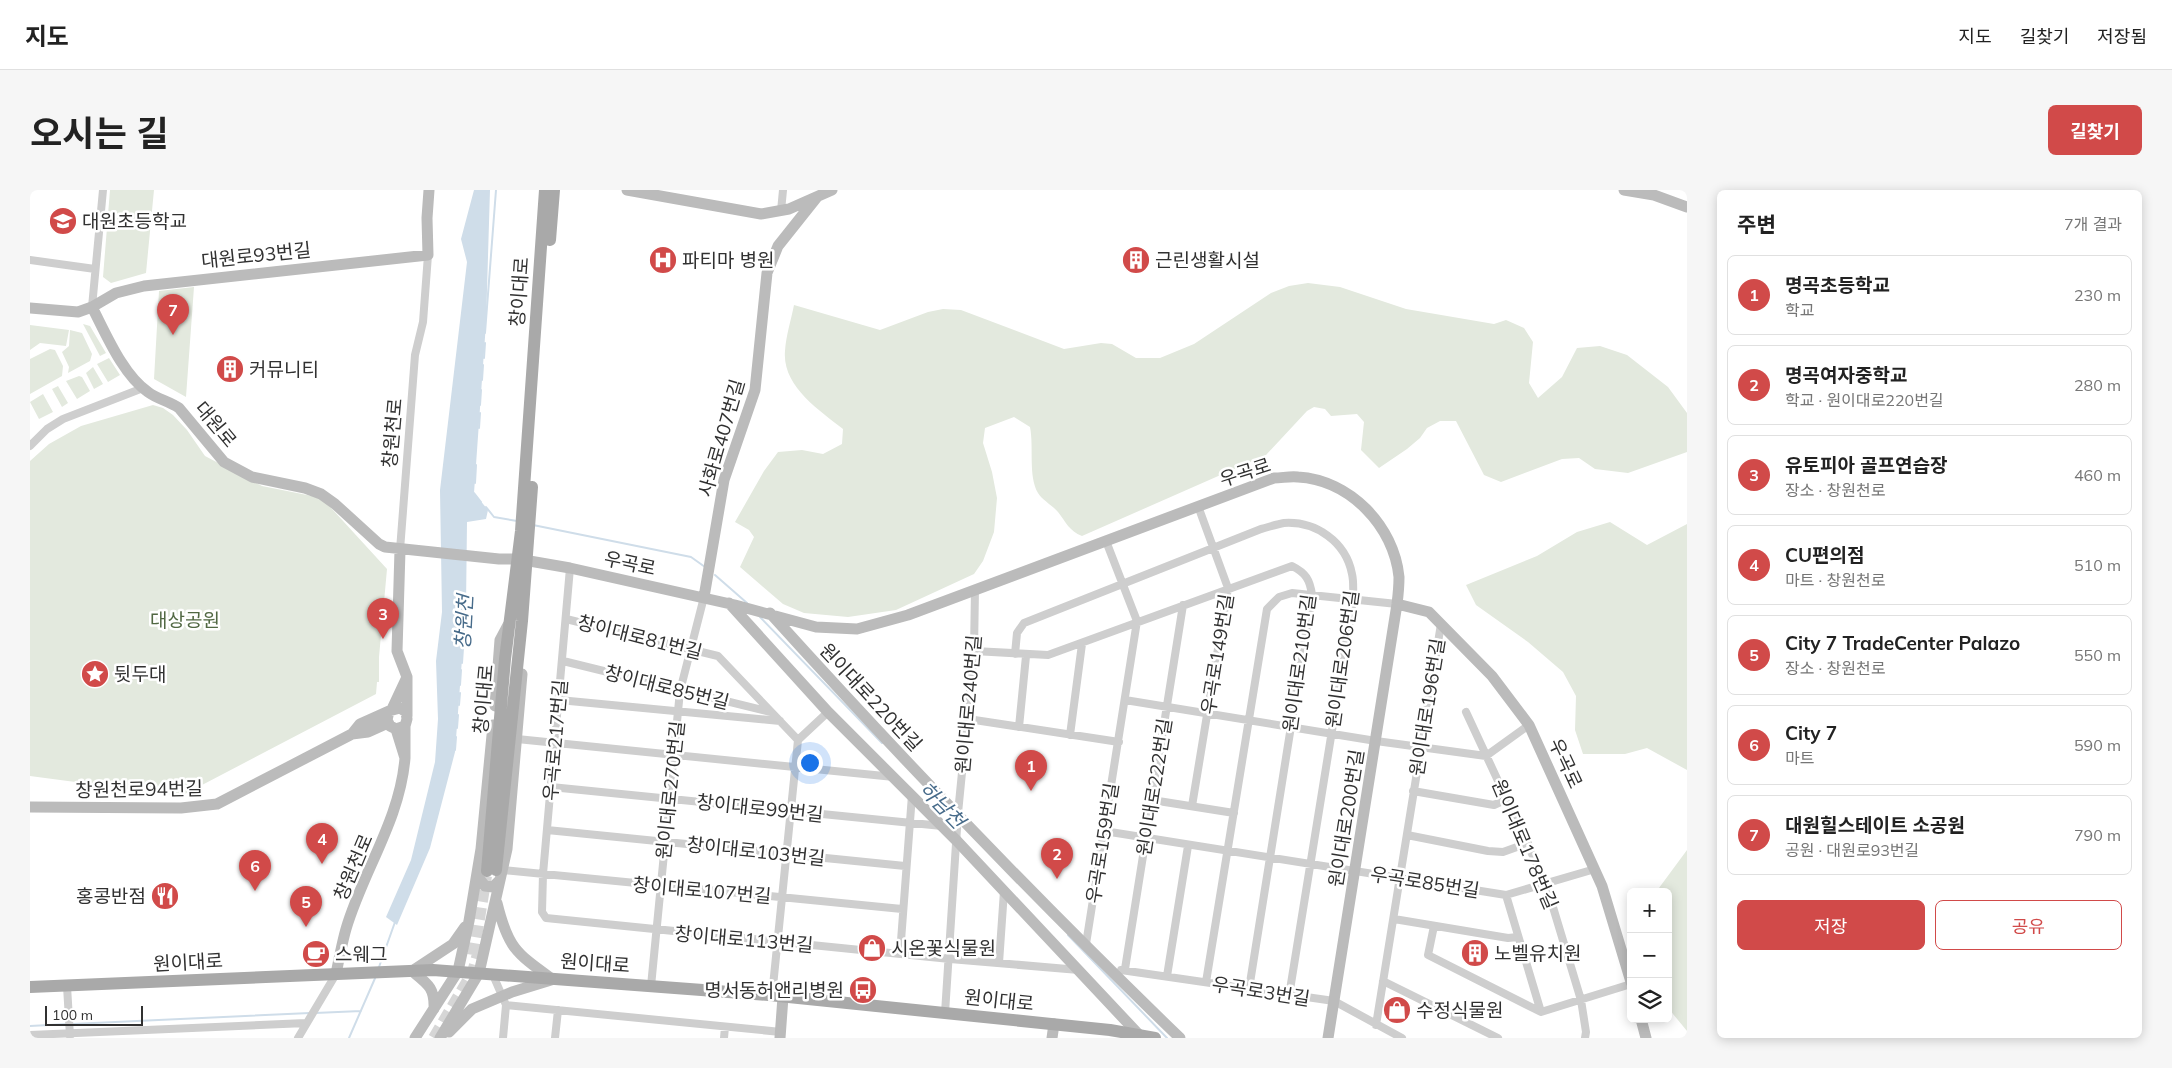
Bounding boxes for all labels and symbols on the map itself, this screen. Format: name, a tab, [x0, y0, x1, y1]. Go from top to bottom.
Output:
school or university icon: 대원초등학교	[48, 206, 78, 236]
place label: 대원초등학교	[82, 209, 187, 233]
street label: 대원로93번길	[200, 237, 312, 273]
hospital icon: 파티마 병원	[648, 245, 678, 275]
building icon: 근린생활시설	[1121, 245, 1151, 275]
place label: 파티마 병원	[682, 248, 774, 272]
place label: 근린생활시설	[1155, 248, 1260, 272]
street label: 창이대로	[505, 256, 533, 328]
pin: 7	[157, 294, 189, 335]
building icon: 커뮤니티	[215, 354, 245, 384]
place label: 커뮤니티	[249, 357, 319, 381]
street label: 사화로407번길	[693, 376, 749, 500]
street label: 대원로	[190, 396, 242, 452]
street label: 창원천로	[377, 397, 407, 469]
street label: 우곡로	[1216, 452, 1274, 492]
street label: 우곡로	[602, 546, 658, 580]
street label: 원이대로206번길	[1320, 588, 1364, 730]
water label: 창원천	[450, 591, 478, 650]
street label: 우곡로149번길	[1196, 592, 1238, 716]
street label: 원이대로210번길	[1277, 592, 1321, 734]
pin: 3	[367, 598, 399, 639]
park label: 대상공원	[150, 608, 220, 632]
street label: 창이대로81번길	[575, 610, 705, 664]
street label: 원이대로240번길	[950, 634, 986, 774]
street label: 원이대로196번길	[1404, 636, 1450, 778]
street label: 원이대로220번길	[815, 638, 927, 756]
place icon: 뒷두대	[80, 659, 110, 689]
street label: 창이대로85번길	[602, 660, 732, 714]
place label: 뒷두대	[114, 662, 166, 686]
street label: 창이대로	[468, 663, 498, 735]
street label: 우곡로217번길	[538, 678, 572, 802]
street label: 원이대로222번길	[1131, 716, 1177, 858]
street label: 원이대로270번길	[651, 720, 689, 860]
street label: 우곡로	[1544, 734, 1588, 792]
street label: 원이대로200번길	[1323, 747, 1369, 889]
your location	[797, 750, 823, 776]
pin: 1	[1015, 750, 1047, 791]
street label: 원이대로178번길	[1487, 775, 1563, 913]
street label: 창원천로94번길	[75, 776, 203, 802]
water label: 하남천	[914, 776, 972, 835]
street label: 우곡로159번길	[1081, 781, 1123, 905]
street label: 창이대로99번길	[695, 789, 825, 827]
pin: 4	[306, 823, 338, 864]
street label: 창원천로	[328, 830, 378, 904]
street label: 창이대로103번길	[686, 832, 826, 870]
pin: 2	[1041, 838, 1073, 879]
pin: 6	[239, 850, 271, 891]
street label: 우곡로85번길	[1369, 862, 1481, 902]
street label: 창이대로107번길	[632, 872, 772, 908]
restaurant icon: 홍콩반점	[150, 881, 180, 911]
place label: 홍콩반점	[76, 884, 146, 908]
pin: 5	[290, 886, 322, 927]
street label: 창이대로113번길	[674, 921, 814, 957]
shop icon: 시온꽃식물원	[857, 933, 887, 963]
place label: 시온꽃식물원	[891, 936, 996, 960]
building icon: 노벨유치원	[1460, 938, 1490, 968]
cafe icon: 스웨그	[301, 939, 331, 969]
place label: 노벨유치원	[1494, 941, 1581, 965]
place label: 스웨그	[335, 942, 387, 966]
street label: 원이대로	[152, 948, 224, 976]
street label: 원이대로	[559, 949, 631, 977]
street label: 우곡로3번길	[1210, 971, 1312, 1011]
bus stop icon: 명서동허앤리병원	[848, 975, 878, 1005]
place label: 명서동허앤리병원	[704, 978, 844, 1002]
street label: 원이대로	[963, 984, 1035, 1016]
shop icon: 수정식물원	[1382, 995, 1412, 1025]
place label: 수정식물원	[1416, 998, 1503, 1022]
scale bar	[45, 1003, 142, 1026]

